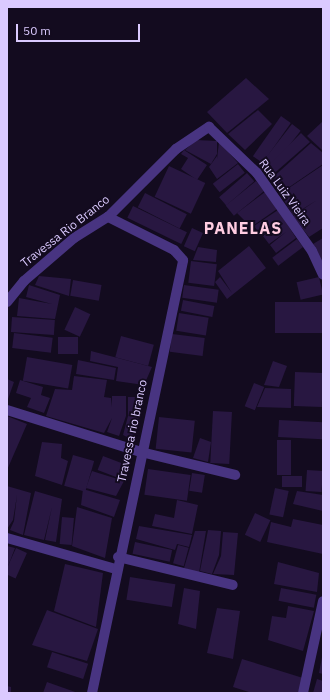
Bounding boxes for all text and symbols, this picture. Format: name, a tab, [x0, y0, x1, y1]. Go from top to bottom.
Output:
scale bar	[18, 16, 142, 42]
text: 50 m	[23, 23, 51, 38]
street label: Rua Luiz Vieira	[256, 156, 314, 228]
street label: Travessa Rio Branco	[18, 192, 112, 270]
district label: PANELAS	[204, 218, 282, 238]
street label: Travessa rio branco	[114, 378, 150, 484]

